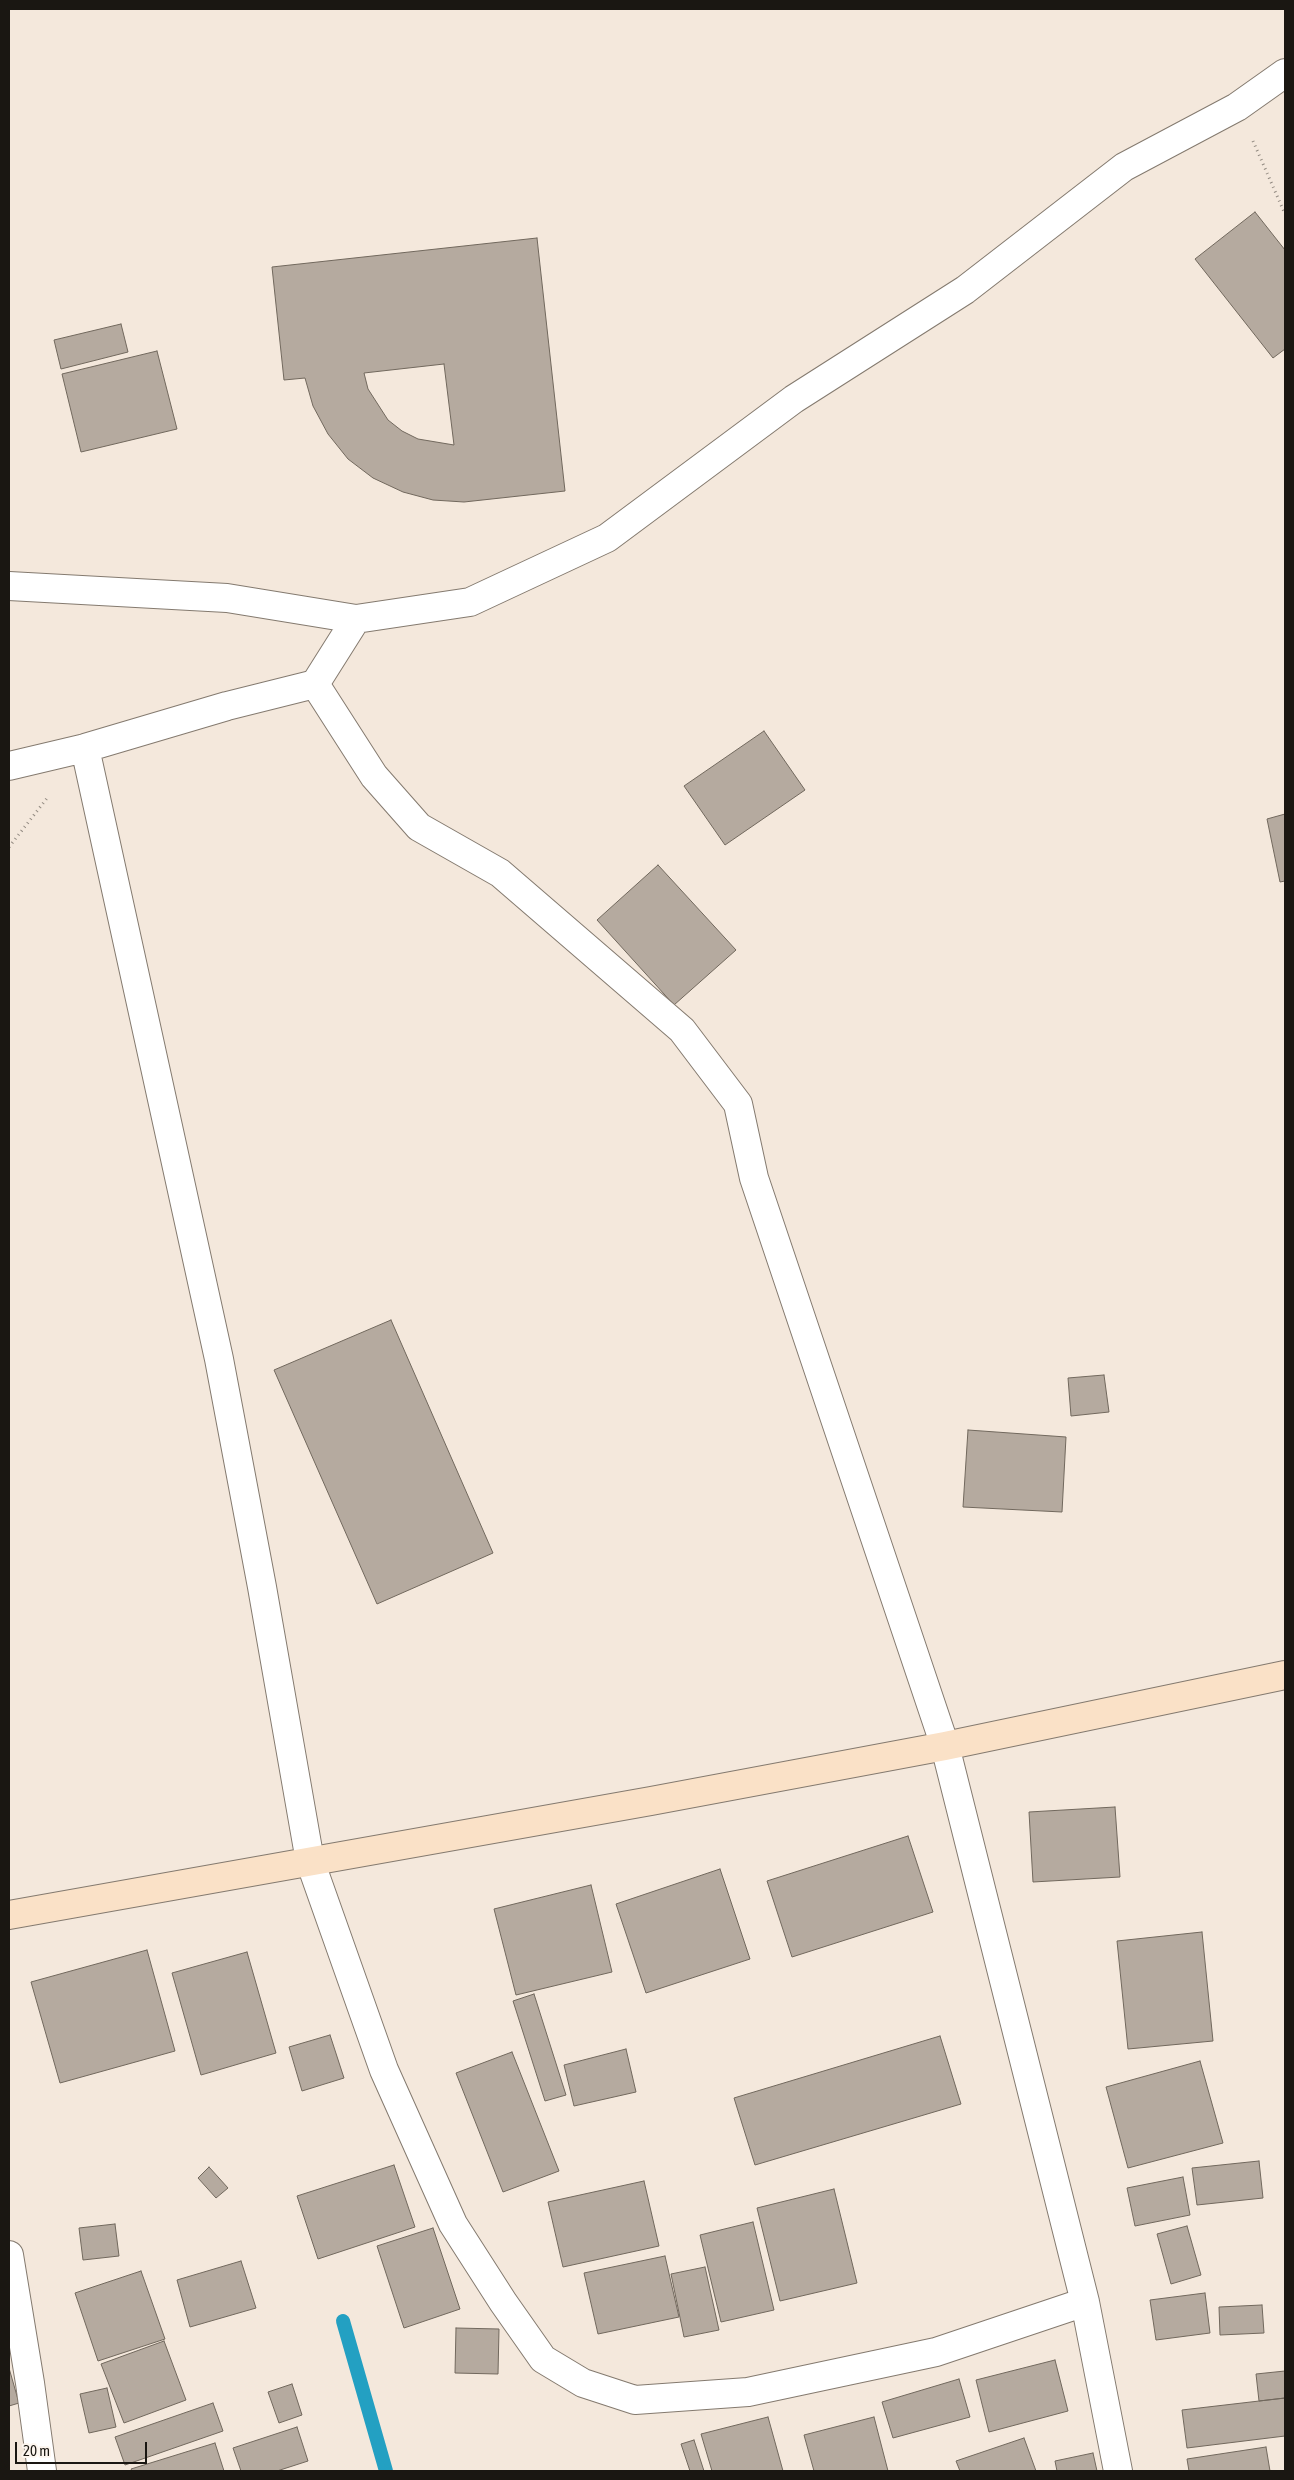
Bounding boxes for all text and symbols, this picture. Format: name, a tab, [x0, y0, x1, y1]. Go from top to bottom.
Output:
scale bar	[18, 2432, 150, 2464]
text: 20 m	[23, 2442, 50, 2459]

